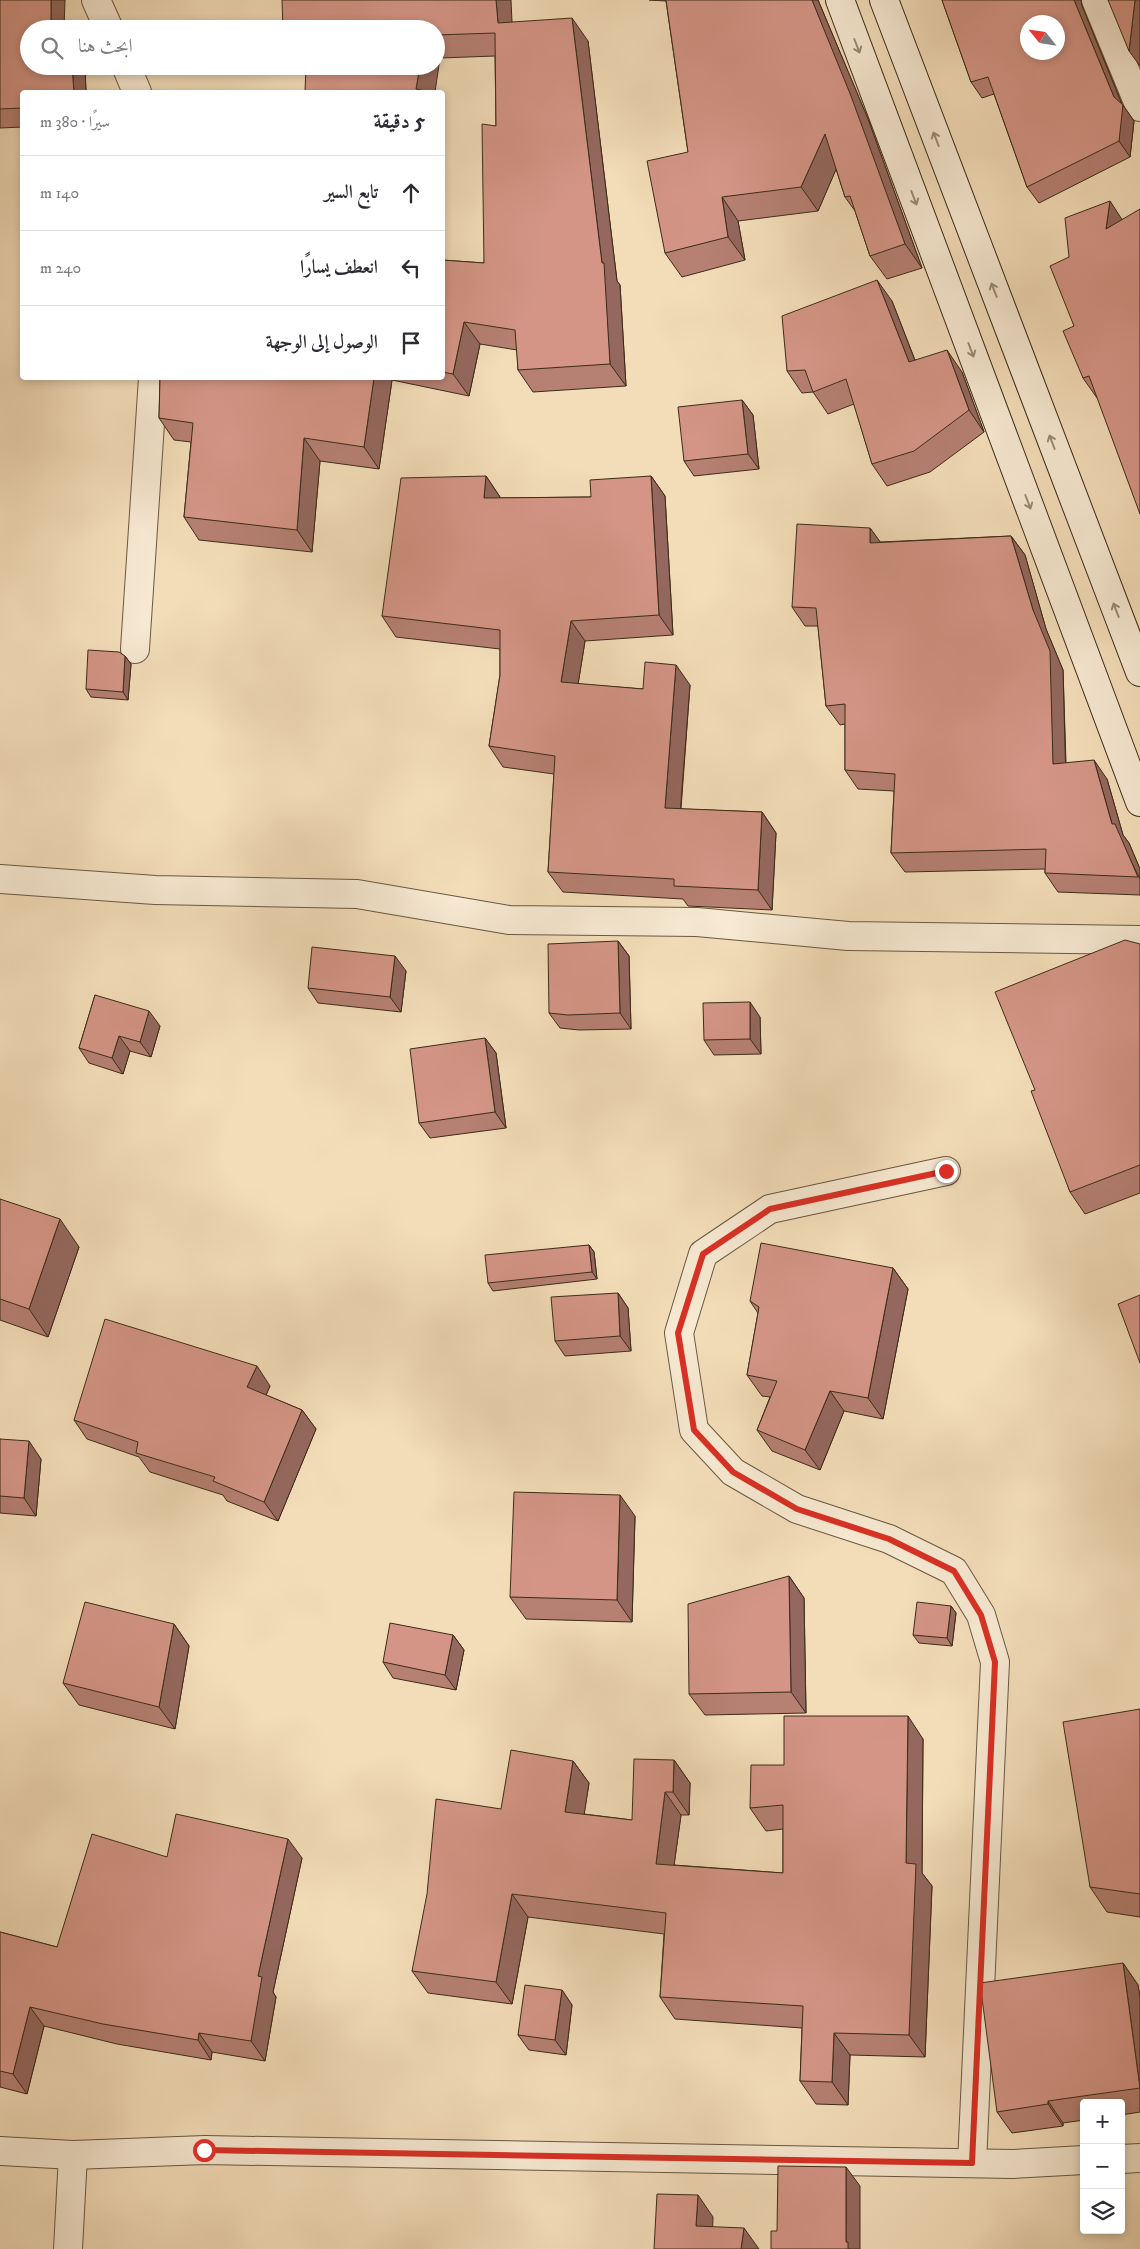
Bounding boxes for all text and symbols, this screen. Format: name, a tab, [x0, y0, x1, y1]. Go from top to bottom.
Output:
north arrow	[1020, 15, 1065, 60]
search box	[20, 20, 445, 75]
icon: search	[38, 34, 66, 62]
text: ابحث هنا	[78, 35, 133, 58]
one-way arrow	[853, 37, 862, 53]
text: 5 دقيقة	[373, 109, 425, 135]
text: سيرًا · 380 m	[40, 112, 110, 132]
one-way arrow	[931, 131, 940, 147]
icon: ahead	[397, 179, 425, 207]
text: تابع السير	[324, 181, 378, 204]
text: 140 m	[40, 183, 79, 203]
one-way arrow	[910, 190, 919, 205]
icon: left	[397, 254, 425, 282]
text: انعطف يسارًا	[300, 256, 378, 279]
text: 240 m	[40, 258, 81, 278]
one-way arrow	[989, 283, 998, 299]
icon: arrive	[397, 329, 425, 357]
text: الوصول إلى الوجهة	[266, 331, 378, 354]
one-way arrow	[966, 342, 976, 357]
one-way arrow	[1047, 435, 1056, 450]
one-way arrow	[1023, 494, 1033, 509]
one-way arrow	[1111, 603, 1120, 618]
route end	[935, 1160, 958, 1183]
map controls	[1080, 2099, 1125, 2234]
button: +	[1080, 2099, 1125, 2144]
route start	[193, 2139, 216, 2162]
button: −	[1080, 2144, 1125, 2189]
button: layers	[1080, 2189, 1125, 2234]

